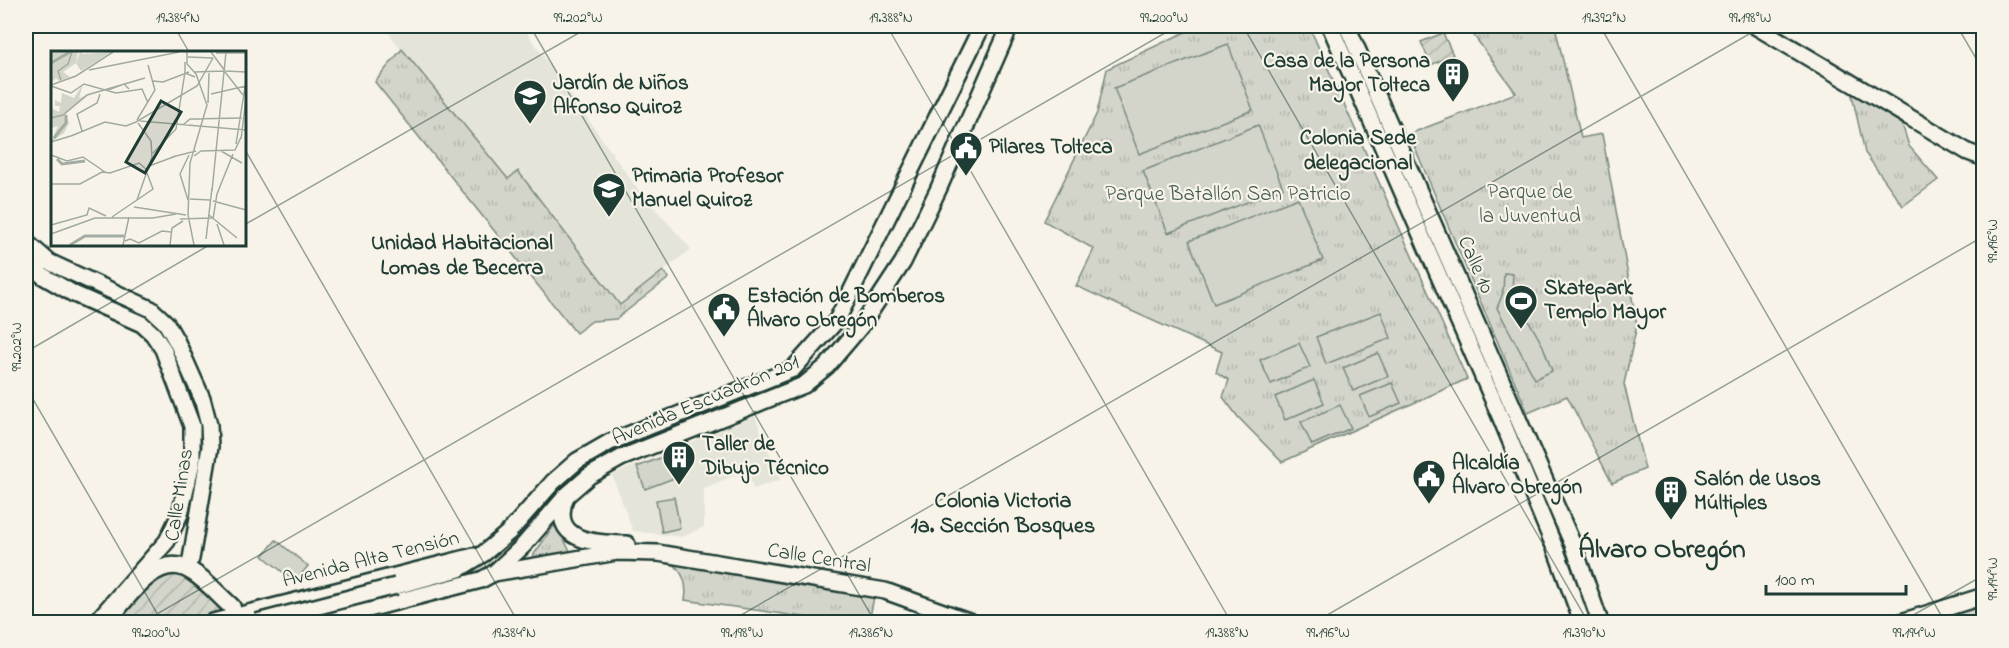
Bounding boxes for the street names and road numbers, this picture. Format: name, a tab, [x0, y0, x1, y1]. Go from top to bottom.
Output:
street label: Calle 10	[1449, 231, 1501, 299]
street label: Avenida Escuadrón 201	[608, 348, 805, 454]
street label: Calle Minas	[158, 446, 202, 544]
street label: Avenida Alta Tensión	[279, 524, 463, 596]
street label: Calle Central	[765, 536, 873, 582]

